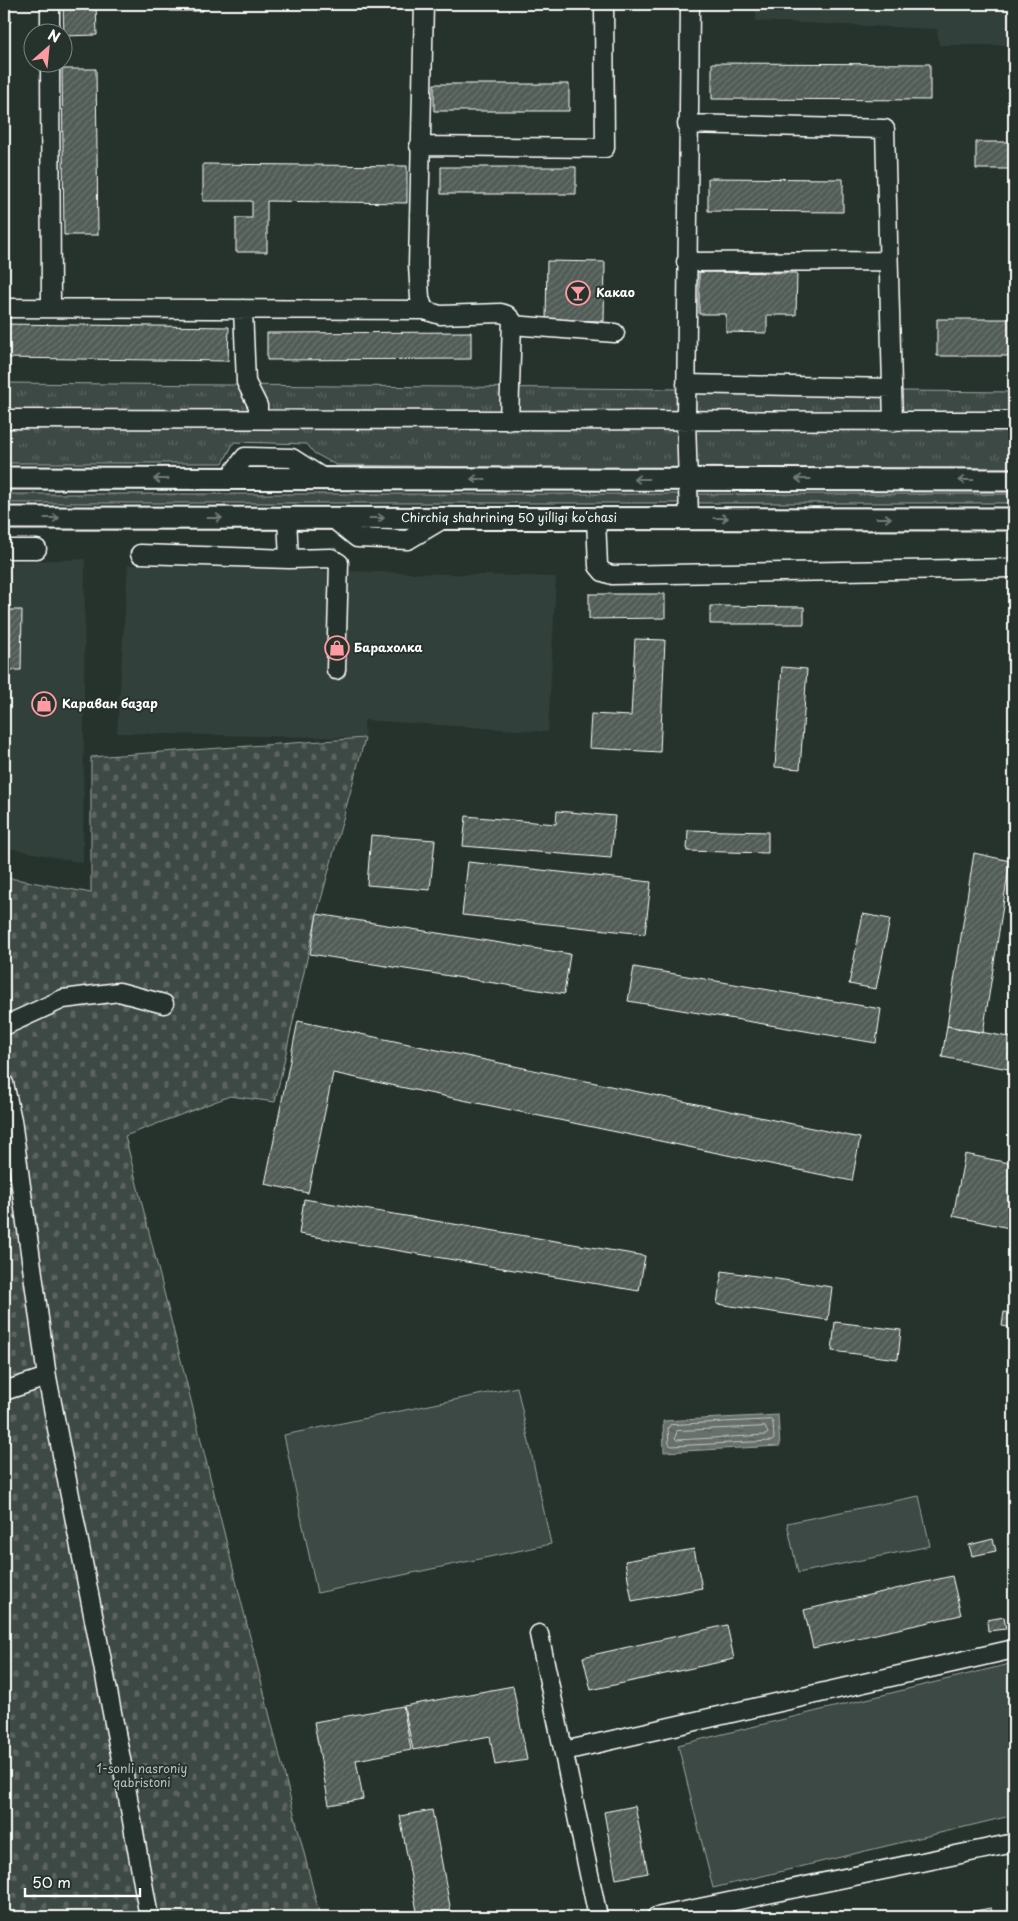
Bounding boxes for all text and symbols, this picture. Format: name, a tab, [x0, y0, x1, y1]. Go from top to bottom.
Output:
north arrow	[22, 22, 72, 72]
text: N	[44, 24, 64, 48]
bar icon: Какао	[565, 280, 591, 306]
place label: Какао	[596, 283, 635, 301]
one-way arrow	[154, 474, 170, 484]
one-way arrow	[470, 474, 486, 484]
one-way arrow	[633, 474, 649, 484]
one-way arrow	[795, 474, 812, 484]
one-way arrow	[958, 475, 974, 485]
street label: Chirchiq shahrining 50 yilligi koʻchasi	[401, 508, 617, 526]
one-way arrow	[44, 513, 60, 523]
one-way arrow	[206, 513, 223, 523]
one-way arrow	[369, 513, 385, 523]
one-way arrow	[713, 513, 729, 523]
one-way arrow	[876, 513, 892, 523]
shop icon: Барахолка	[324, 635, 350, 661]
place label: Барахолка	[354, 638, 423, 656]
shop icon: Караван базар	[31, 691, 57, 717]
place label: Караван базар	[62, 694, 158, 712]
park label: 1-sonli nasroniy qabristoni	[97, 1759, 188, 1791]
scale bar	[25, 1866, 140, 1898]
text: 50 m	[32, 1870, 71, 1893]

